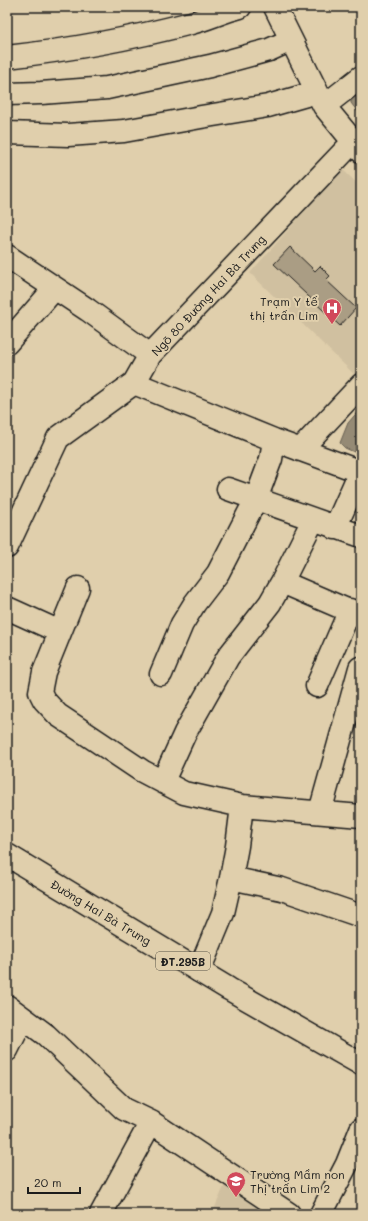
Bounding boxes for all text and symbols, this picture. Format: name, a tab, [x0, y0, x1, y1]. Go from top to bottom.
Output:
street label: Ngõ 80 Đường Hai Bà Trưng	[148, 231, 269, 359]
place label: Trạm Y tế thị trấn Lim	[250, 293, 318, 323]
hospital icon: Trạm Y tế thị trấn Lim	[321, 297, 343, 325]
street label: Đường Hai Bà Trưng	[48, 876, 154, 948]
road number: ĐT.295B	[156, 952, 210, 970]
place label: Trường Mầm non Thị trấn Lim 2	[250, 1166, 345, 1196]
scale bar	[28, 1169, 80, 1195]
school or university icon: Trường Mầm non Thị trấn Lim 2	[225, 1170, 247, 1198]
text: 20 m	[34, 1174, 62, 1190]

